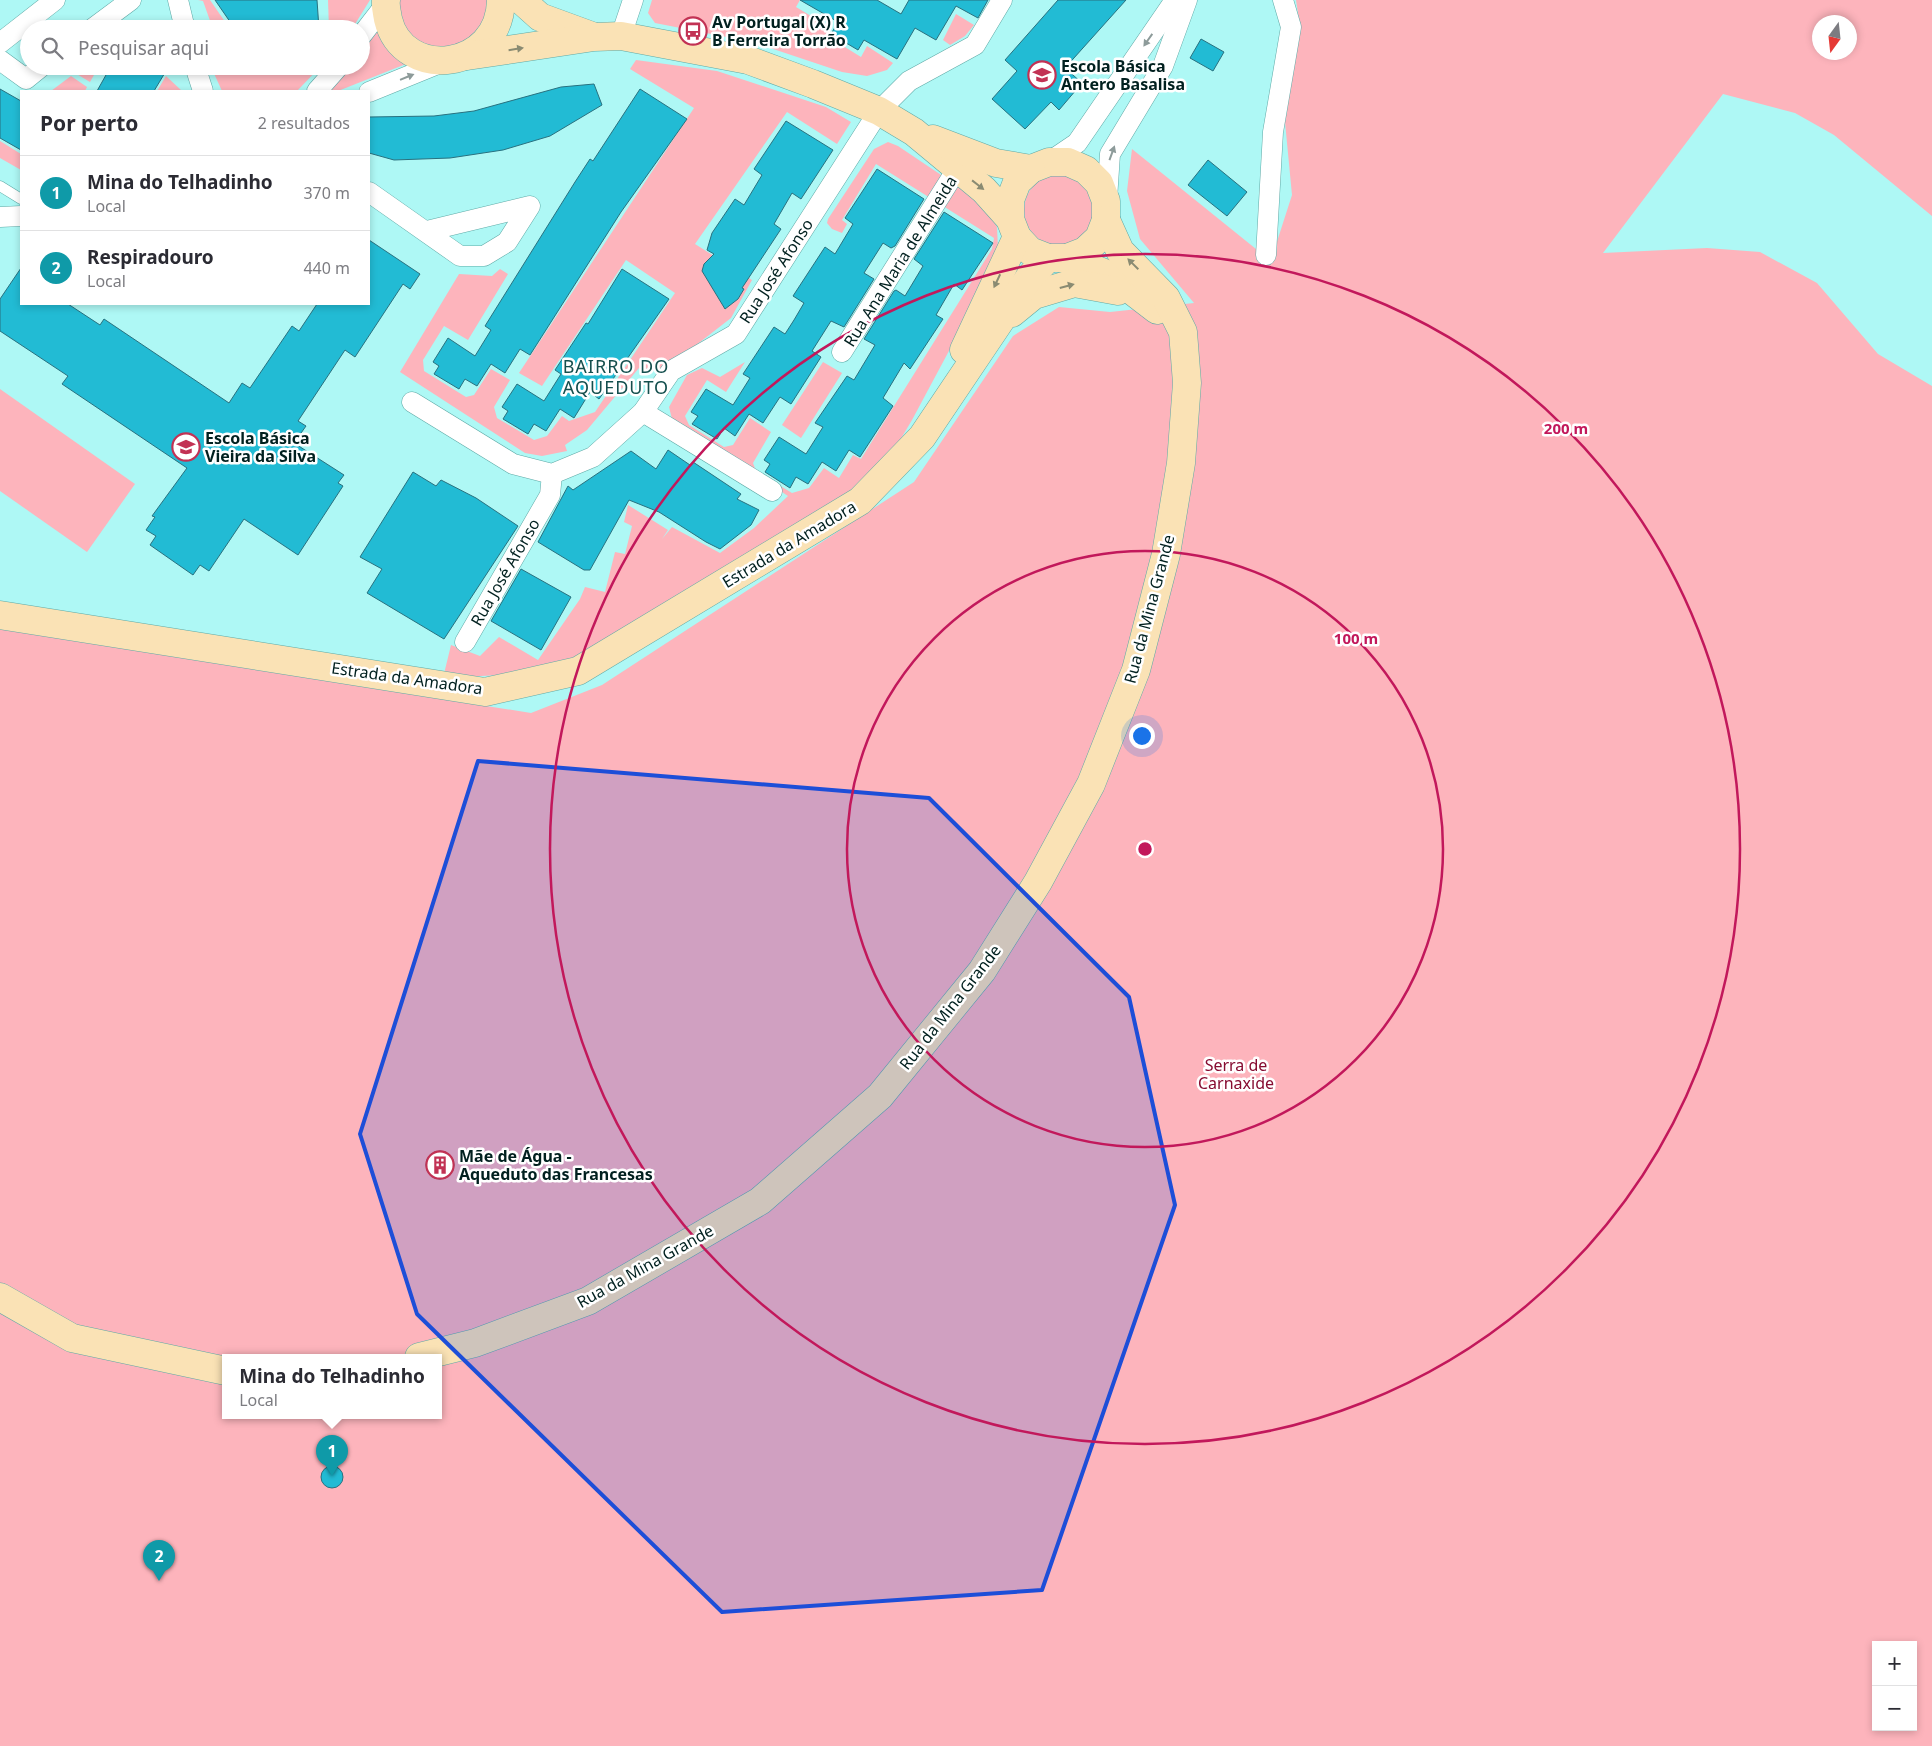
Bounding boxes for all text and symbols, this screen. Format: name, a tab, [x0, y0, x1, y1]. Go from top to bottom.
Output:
place label: Av Portugal (X) R B Ferreira Torrão	[712, 11, 846, 51]
north arrow	[1812, 15, 1857, 60]
bus stop icon: Av Portugal (X) R B Ferreira Torrão	[678, 16, 708, 46]
search box	[20, 20, 370, 75]
icon: search	[38, 34, 66, 62]
one-way arrow	[1143, 34, 1153, 47]
text: Pesquisar aqui	[78, 35, 209, 61]
one-way arrow	[508, 45, 524, 53]
place label: Escola Básica Antero Basalisa	[1061, 55, 1185, 95]
school or university icon: Escola Básica Antero Basalisa	[1027, 60, 1057, 90]
one-way arrow	[400, 72, 414, 80]
text: Por perto	[40, 109, 138, 137]
text: 2 resultados	[258, 112, 350, 134]
one-way arrow	[1108, 145, 1116, 160]
text: Mina do Telhadinho	[87, 169, 273, 195]
street label: Rua Ana Maria de Almeida	[838, 171, 962, 351]
one-way arrow	[971, 180, 984, 191]
text: 1	[51, 182, 61, 204]
text: 370 m	[303, 182, 350, 204]
text: Local	[87, 195, 126, 217]
street label: Rua José Afonso	[734, 214, 818, 328]
text: Respiradouro	[87, 244, 214, 270]
text: 2	[51, 257, 61, 279]
text: 440 m	[303, 257, 350, 279]
one-way arrow	[1127, 259, 1139, 271]
text: Local	[87, 270, 126, 292]
one-way arrow	[992, 274, 1000, 288]
one-way arrow	[1059, 281, 1074, 289]
district label: BAIRRO DO AQUEDUTO	[563, 354, 669, 399]
text: 200 m	[1544, 418, 1588, 438]
place label: Escola Básica Vieira da Silva	[205, 427, 316, 467]
school or university icon: Escola Básica Vieira da Silva	[171, 432, 201, 462]
street label: Estrada da Amadora	[718, 495, 860, 593]
street label: Rua José Afonso	[465, 514, 545, 630]
street label: Rua da Mina Grande	[1119, 532, 1179, 686]
text: 100 m	[1334, 628, 1378, 648]
street label: Estrada da Amadora	[330, 656, 484, 700]
your location	[1129, 723, 1155, 749]
centre of rings	[1136, 840, 1154, 858]
street label: Rua da Mina Grande	[894, 940, 1006, 1074]
park label: Serra de Carnaxide	[1198, 1054, 1274, 1094]
place label: Mãe de Água - Aqueduto das Francesas	[459, 1145, 653, 1185]
building icon: Mãe de Água - Aqueduto das Francesas	[425, 1150, 455, 1180]
street label: Rua da Mina Grande	[573, 1219, 717, 1313]
popup	[222, 1354, 442, 1419]
text: Mina do Telhadinho	[239, 1363, 425, 1389]
text: Local	[239, 1389, 278, 1411]
pin: 1	[316, 1435, 348, 1476]
pin: 2	[143, 1540, 175, 1581]
map controls	[1872, 1641, 1917, 1731]
button: +	[1872, 1641, 1917, 1686]
button: −	[1872, 1686, 1917, 1731]

